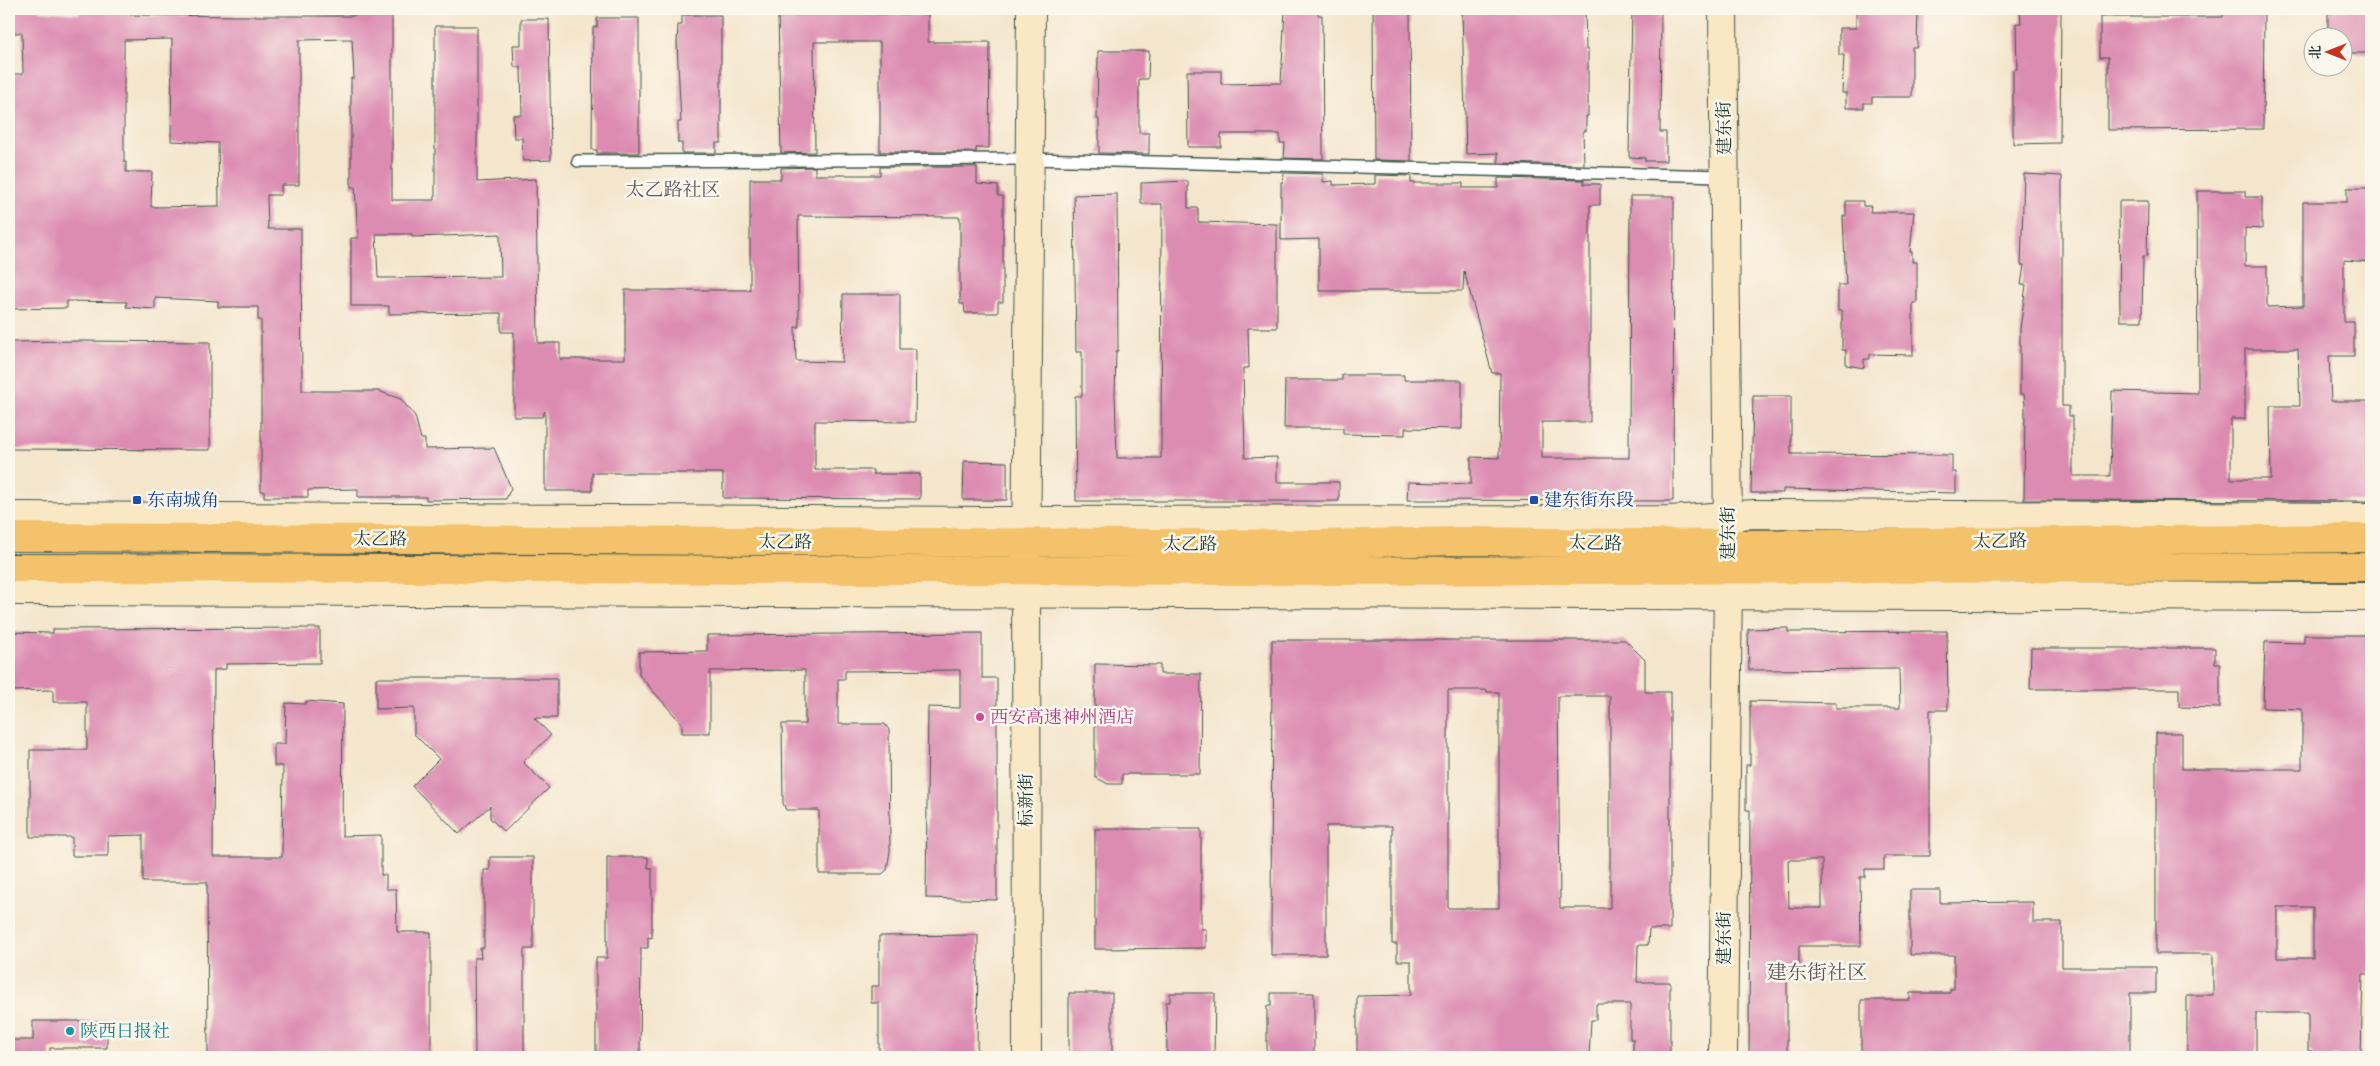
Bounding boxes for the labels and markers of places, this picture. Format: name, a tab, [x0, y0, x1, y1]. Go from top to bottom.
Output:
place label: 东南城角	[147, 489, 219, 512]
place label: 建东街东段	[1544, 489, 1634, 512]
marker: 东南城角	[131, 494, 143, 506]
marker: 建东街东段	[1528, 494, 1540, 506]
place label: 西安高速神州酒店	[990, 706, 1134, 729]
marker: 西安高速神州酒店	[974, 711, 986, 723]
place label: 陕西日报社	[80, 1020, 170, 1043]
marker: 陕西日报社	[64, 1025, 76, 1037]

